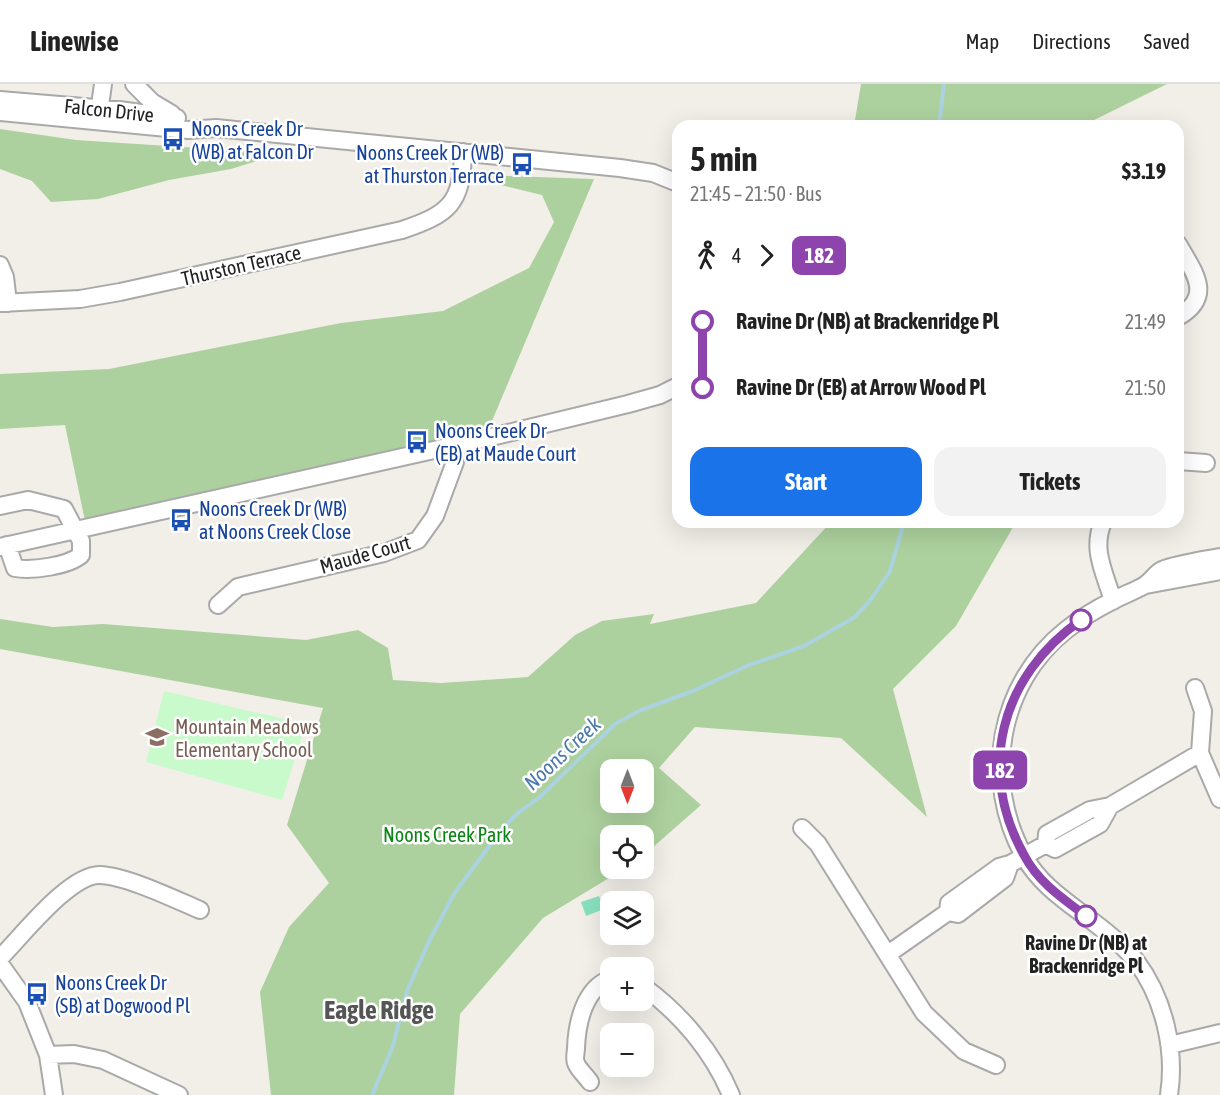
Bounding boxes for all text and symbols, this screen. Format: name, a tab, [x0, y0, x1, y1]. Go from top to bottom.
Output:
text: Linewise	[30, 25, 119, 57]
text: Map	[965, 29, 999, 53]
text: Directions	[1032, 29, 1111, 53]
text: Saved	[1144, 29, 1190, 53]
street label: Falcon Drive	[63, 94, 155, 126]
place label: Noons Creek Dr (WB) at Falcon Dr	[191, 117, 315, 163]
bus stop icon: Noons Creek Dr (WB) at Falcon Dr	[160, 126, 186, 152]
text: 5 min	[690, 140, 757, 178]
place label: Noons Creek Dr (WB) at Thurston Terrace	[356, 141, 504, 187]
bus stop icon: Noons Creek Dr (WB) at Thurston Terrace	[509, 151, 535, 177]
text: $3.19	[1122, 158, 1166, 184]
text: 21:45 – 21:50 · Bus	[690, 182, 822, 205]
icon: walk	[690, 239, 723, 272]
icon: forward	[750, 239, 783, 272]
street label: Thurston Terrace	[179, 240, 303, 290]
text: 182	[804, 243, 834, 267]
text: 4	[732, 244, 741, 267]
text: Ravine Dr (NB) at Brackenridge Pl	[736, 308, 999, 334]
text: 21:49	[1125, 310, 1166, 333]
text: Ravine Dr (EB) at Arrow Wood Pl	[736, 374, 986, 400]
text: 21:50	[1125, 376, 1166, 399]
place label: Noons Creek Dr (EB) at Maude Court	[435, 419, 577, 465]
bus stop icon: Noons Creek Dr (EB) at Maude Court	[404, 429, 430, 455]
button: Start	[690, 447, 922, 516]
button: Tickets	[934, 447, 1166, 516]
place label: Noons Creek Dr (WB) at Noons Creek Close	[199, 497, 351, 543]
bus stop icon: Noons Creek Dr (WB) at Noons Creek Close	[168, 507, 194, 533]
street label: Maude Court	[317, 530, 413, 578]
unlabelled marker	[1070, 609, 1092, 631]
water label: Noons Creek	[519, 711, 606, 794]
place label: Mountain Meadows Elementary School	[175, 715, 319, 761]
school or university icon: Mountain Meadows Elementary School	[144, 724, 170, 750]
line badge: 182	[966, 750, 1034, 790]
text: 182	[985, 758, 1015, 782]
north arrow	[600, 759, 654, 813]
map controls	[600, 759, 654, 1077]
park label: Noons Creek Park	[383, 823, 511, 846]
button: locate	[600, 825, 654, 879]
button: layers	[600, 891, 654, 945]
marker: Ravine Dr (NB) at Brackenridge Pl	[1075, 905, 1097, 927]
place label: Ravine Dr (NB) at Brackenridge Pl	[1025, 931, 1147, 977]
button: +	[600, 957, 654, 1011]
place label: Noons Creek Dr (SB) at Dogwood Pl	[55, 971, 191, 1017]
bus stop icon: Noons Creek Dr (SB) at Dogwood Pl	[24, 981, 50, 1007]
district label: Eagle Ridge	[324, 995, 434, 1025]
button: −	[600, 1023, 654, 1077]

